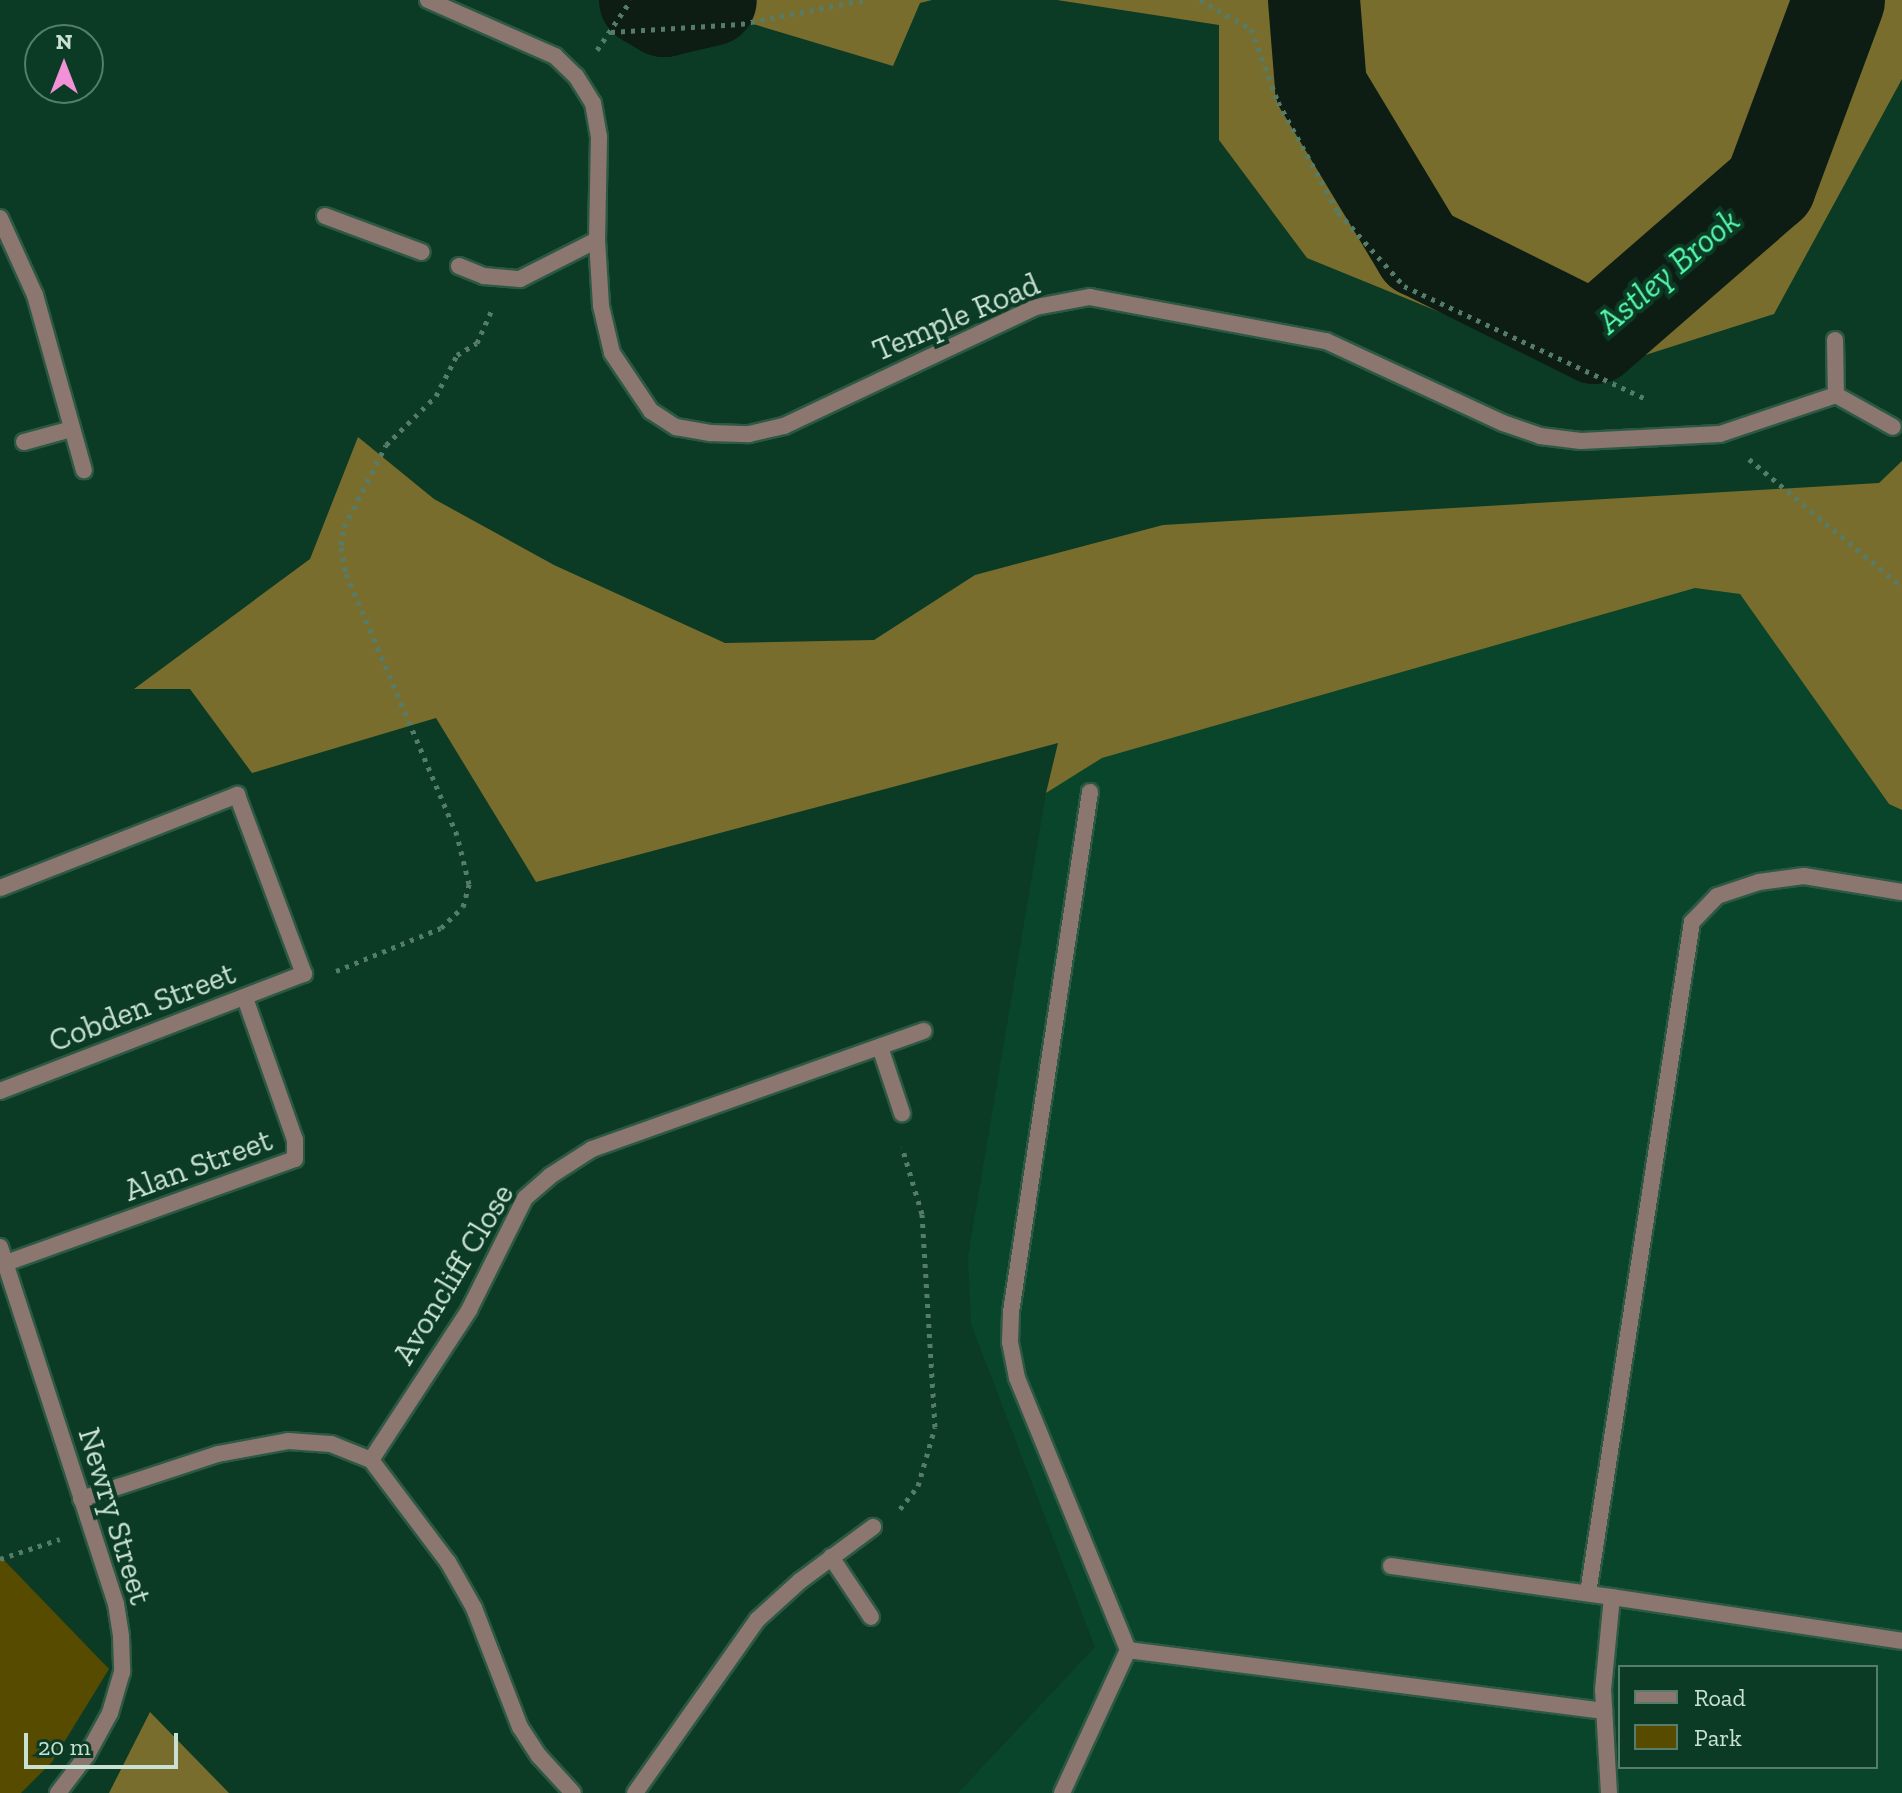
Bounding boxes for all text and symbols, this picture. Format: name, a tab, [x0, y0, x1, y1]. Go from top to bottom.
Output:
north arrow	[24, 24, 104, 104]
text: N	[56, 28, 72, 55]
water label: Astley Brook	[1589, 200, 1747, 342]
street label: Temple Road	[867, 265, 1045, 369]
street label: Cobden Street	[43, 954, 241, 1060]
street label: Alan Street	[119, 1121, 277, 1209]
street label: Avoncliff Close	[384, 1177, 522, 1371]
street label: Newry Street	[70, 1423, 160, 1609]
legend	[1618, 1665, 1878, 1769]
text: Road	[1694, 1683, 1746, 1712]
scale bar	[28, 1717, 182, 1767]
text: Park	[1694, 1723, 1742, 1752]
text: 20 m	[38, 1732, 90, 1761]

